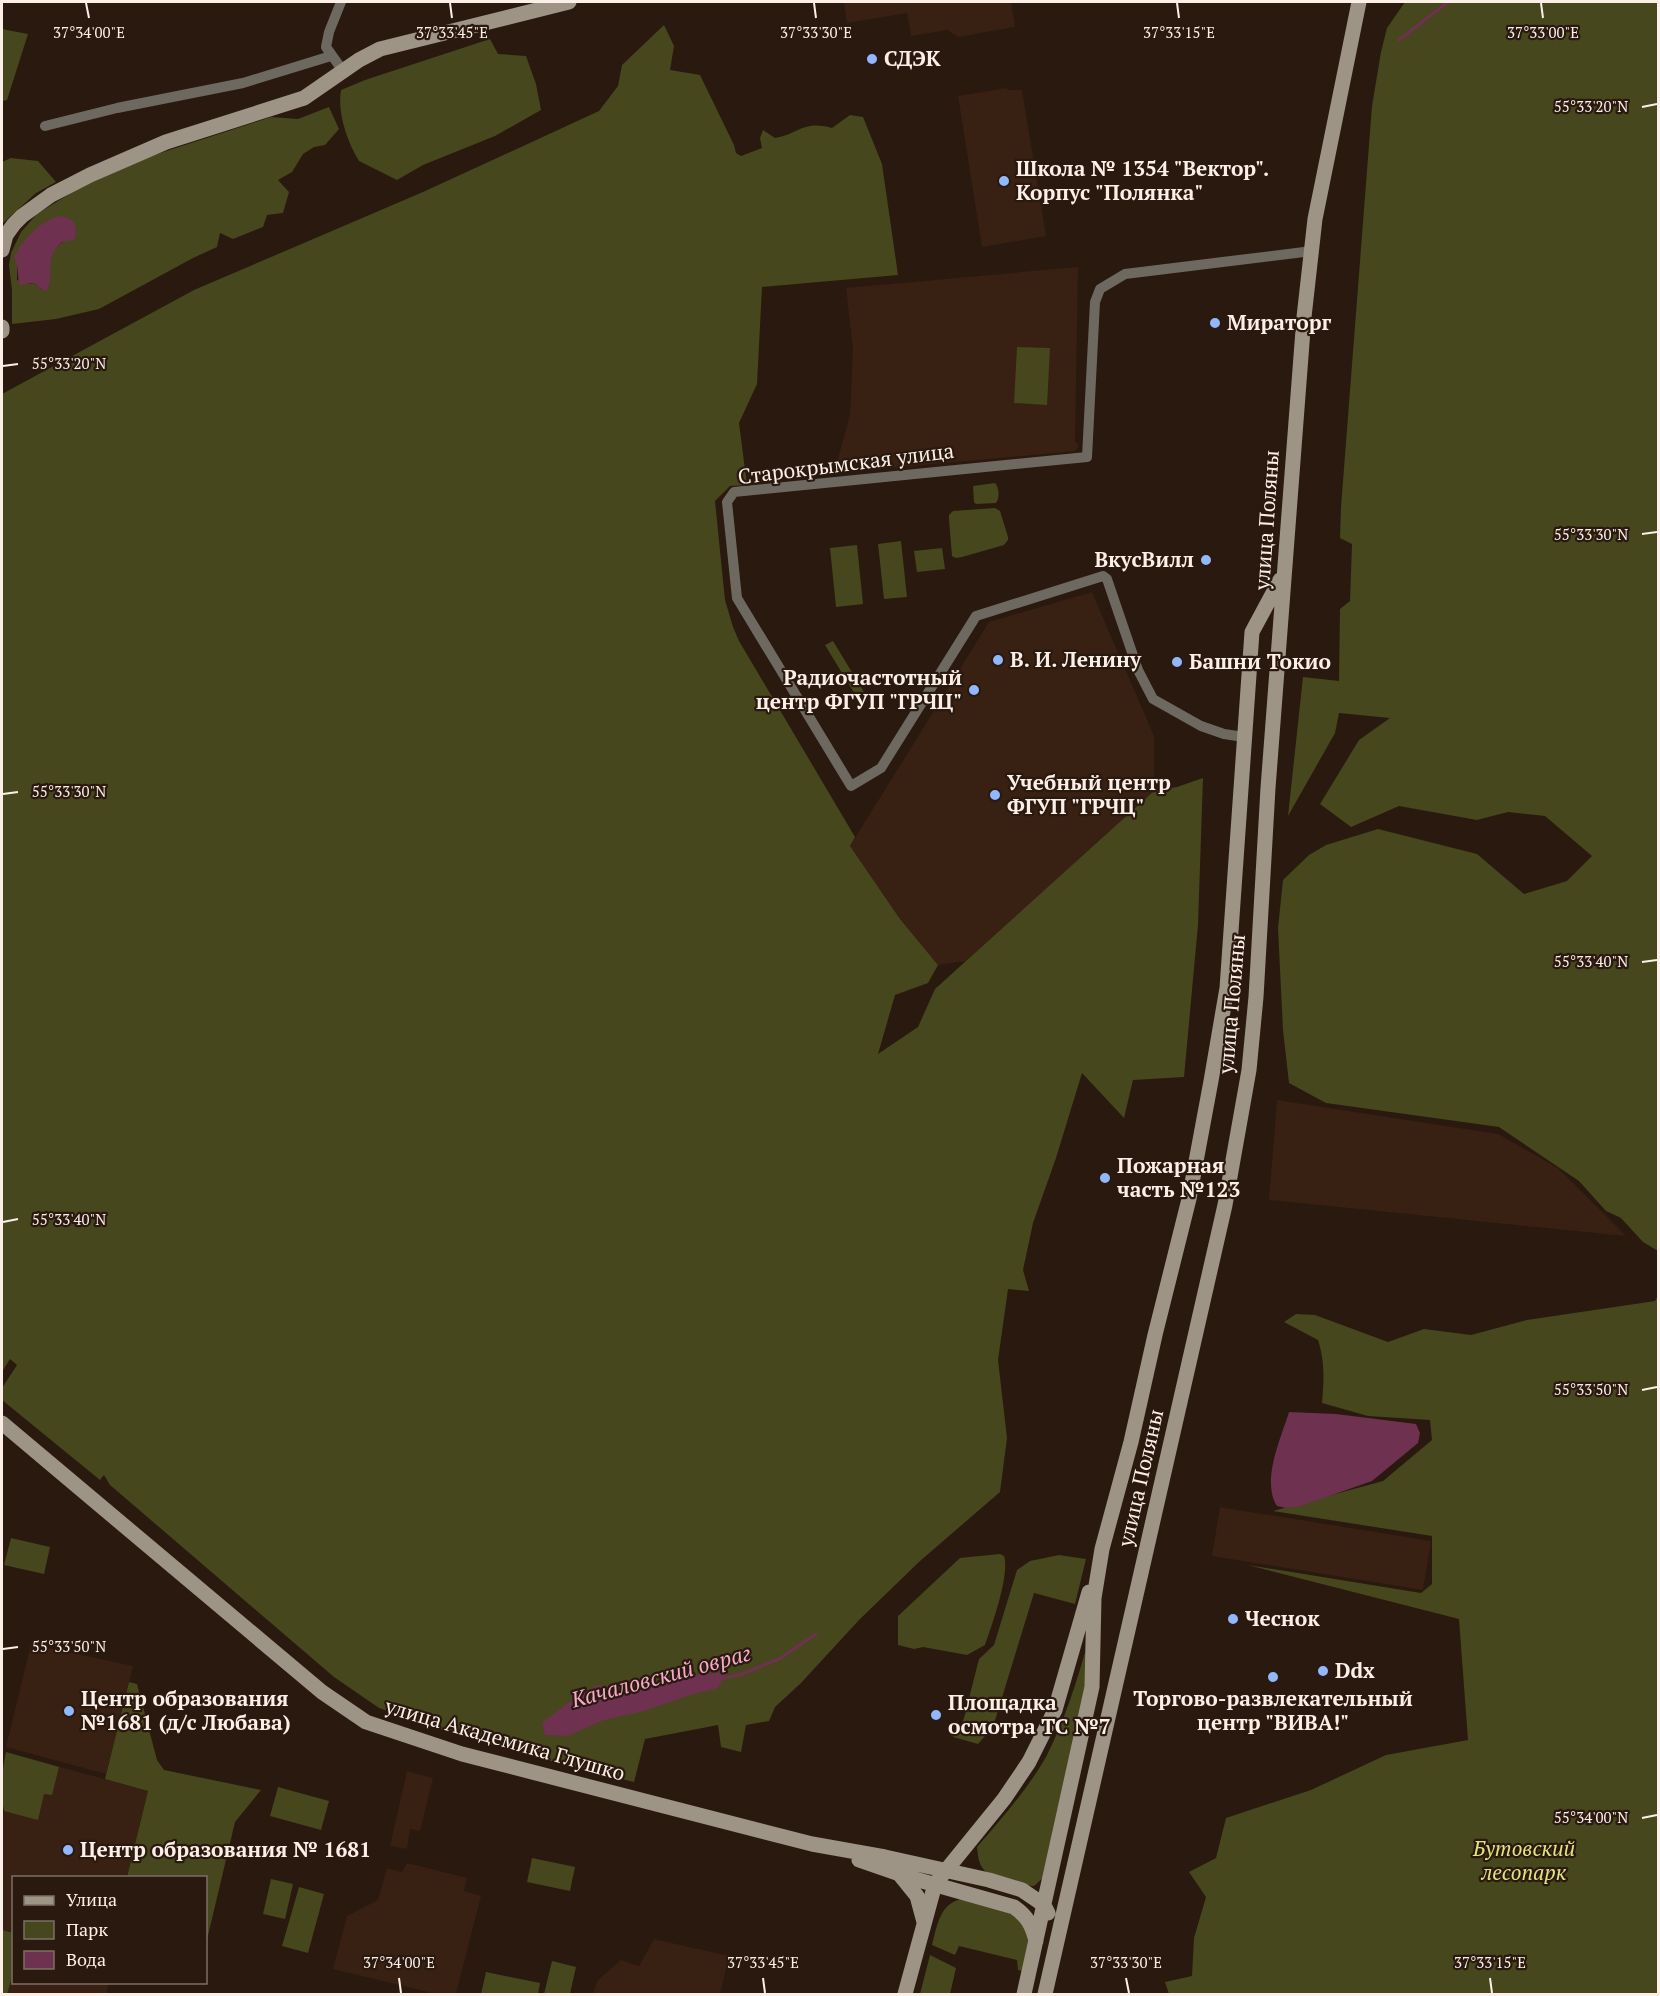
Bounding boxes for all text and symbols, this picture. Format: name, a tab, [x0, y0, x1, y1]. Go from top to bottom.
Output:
text: 37°34'00"E	[53, 22, 125, 42]
text: 37°33'45"E	[416, 22, 488, 42]
text: 37°33'30"E	[780, 22, 852, 42]
text: 37°33'15"E	[1143, 22, 1215, 42]
text: 37°33'00"E	[1507, 22, 1579, 42]
place label: СДЭК	[884, 44, 941, 72]
marker: СДЭК	[865, 52, 879, 66]
text: 55°33'20"N	[1554, 96, 1628, 116]
place label: Школа № 1354 "Вектор". Корпус "Полянка"	[1016, 154, 1269, 206]
marker: Школа № 1354 "Вектор". Корпус "Полянка"	[997, 174, 1011, 188]
place label: Мираторг	[1227, 308, 1332, 336]
marker: Мираторг	[1208, 316, 1222, 330]
text: 55°33'20"N	[32, 353, 106, 373]
street label: Старокрымская улица	[736, 436, 956, 490]
street label: улица Поляны	[1247, 449, 1285, 592]
text: 55°33'30"N	[1554, 524, 1628, 544]
place label: ВкусВилл	[1094, 545, 1194, 573]
marker: ВкусВилл	[1199, 553, 1213, 567]
place label: В. И. Ленину	[1010, 645, 1142, 673]
place label: Башни Токио	[1189, 647, 1331, 675]
marker: В. И. Ленину	[991, 653, 1005, 667]
marker: Башни Токио	[1170, 655, 1184, 669]
place label: Радиочастотный центр ФГУП "ГРЧЦ"	[756, 663, 962, 715]
marker: Радиочастотный центр ФГУП "ГРЧЦ"	[967, 683, 981, 697]
place label: Учебный центр ФГУП "ГРЧЦ"	[1007, 768, 1171, 820]
text: 55°33'30"N	[32, 781, 106, 801]
marker: Учебный центр ФГУП "ГРЧЦ"	[988, 788, 1002, 802]
street label: улица Поляны	[1211, 933, 1251, 1076]
text: 55°33'40"N	[1554, 951, 1628, 971]
place label: Пожарная часть №123	[1117, 1151, 1240, 1203]
marker: Пожарная часть №123	[1098, 1171, 1112, 1185]
text: 55°33'40"N	[32, 1209, 106, 1229]
text: 55°33'50"N	[1554, 1379, 1628, 1399]
street label: улица Поляны	[1110, 1406, 1169, 1550]
place label: Чеснок	[1245, 1604, 1320, 1632]
marker: Чеснок	[1226, 1612, 1240, 1626]
text: 55°33'50"N	[32, 1636, 106, 1656]
water label: Качаловский овраг	[567, 1637, 754, 1714]
place label: Ddx	[1335, 1656, 1375, 1684]
marker: Ddx	[1316, 1664, 1330, 1678]
marker: Торгово-развлекательный центр "ВИВА!"	[1266, 1670, 1280, 1684]
place label: Центр образования №1681 (д/с Любава)	[81, 1684, 291, 1736]
place label: Торгово-развлекательный центр "ВИВА!"	[1133, 1684, 1413, 1736]
place label: Площадка осмотра ТС №7	[948, 1688, 1111, 1740]
street label: улица Академика Глушко	[381, 1691, 628, 1787]
marker: Центр образования №1681 (д/с Любава)	[62, 1704, 76, 1718]
marker: Площадка осмотра ТС №7	[929, 1708, 943, 1722]
text: 55°34'00"N	[1554, 1807, 1628, 1827]
park label: Бутовский лесопарк	[1472, 1834, 1575, 1886]
place label: Центр образования № 1681	[80, 1835, 371, 1863]
marker: Центр образования № 1681	[61, 1843, 75, 1857]
legend	[12, 1876, 207, 1984]
text: Улица	[66, 1887, 117, 1911]
text: Парк	[66, 1917, 108, 1941]
text: Вода	[66, 1947, 106, 1971]
text: 37°34'00"E	[363, 1952, 435, 1972]
text: 37°33'45"E	[727, 1952, 799, 1972]
text: 37°33'30"E	[1090, 1952, 1162, 1972]
text: 37°33'15"E	[1454, 1952, 1526, 1972]

